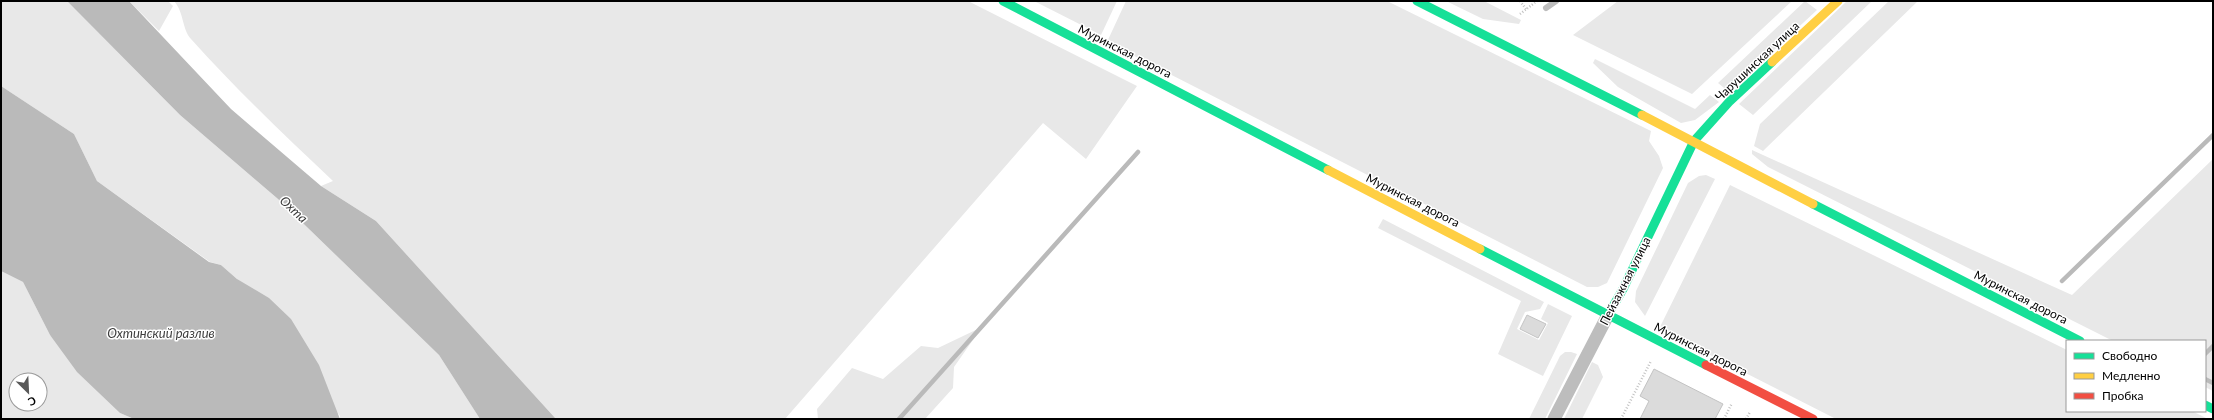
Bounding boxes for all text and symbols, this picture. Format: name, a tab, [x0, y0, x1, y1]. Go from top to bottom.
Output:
street label: Чарушинская улица	[1712, 18, 1802, 104]
street label: Муринская дорога	[1076, 21, 1174, 81]
street label: Муринская дорога	[1364, 170, 1462, 230]
water label: Охта	[277, 192, 312, 226]
street label: Пейзажная улица	[1596, 234, 1654, 328]
street label: Муринская дорога	[1972, 267, 2070, 327]
street label: Муринская дорога	[1652, 319, 1750, 379]
water label: Охтинский разлив	[107, 325, 215, 341]
legend	[2066, 340, 2206, 412]
text: Свободно	[2102, 348, 2158, 363]
text: Медленно	[2102, 368, 2161, 383]
north arrow	[8, 372, 48, 412]
text: Пробка	[2102, 388, 2143, 403]
text: С	[26, 394, 38, 409]

